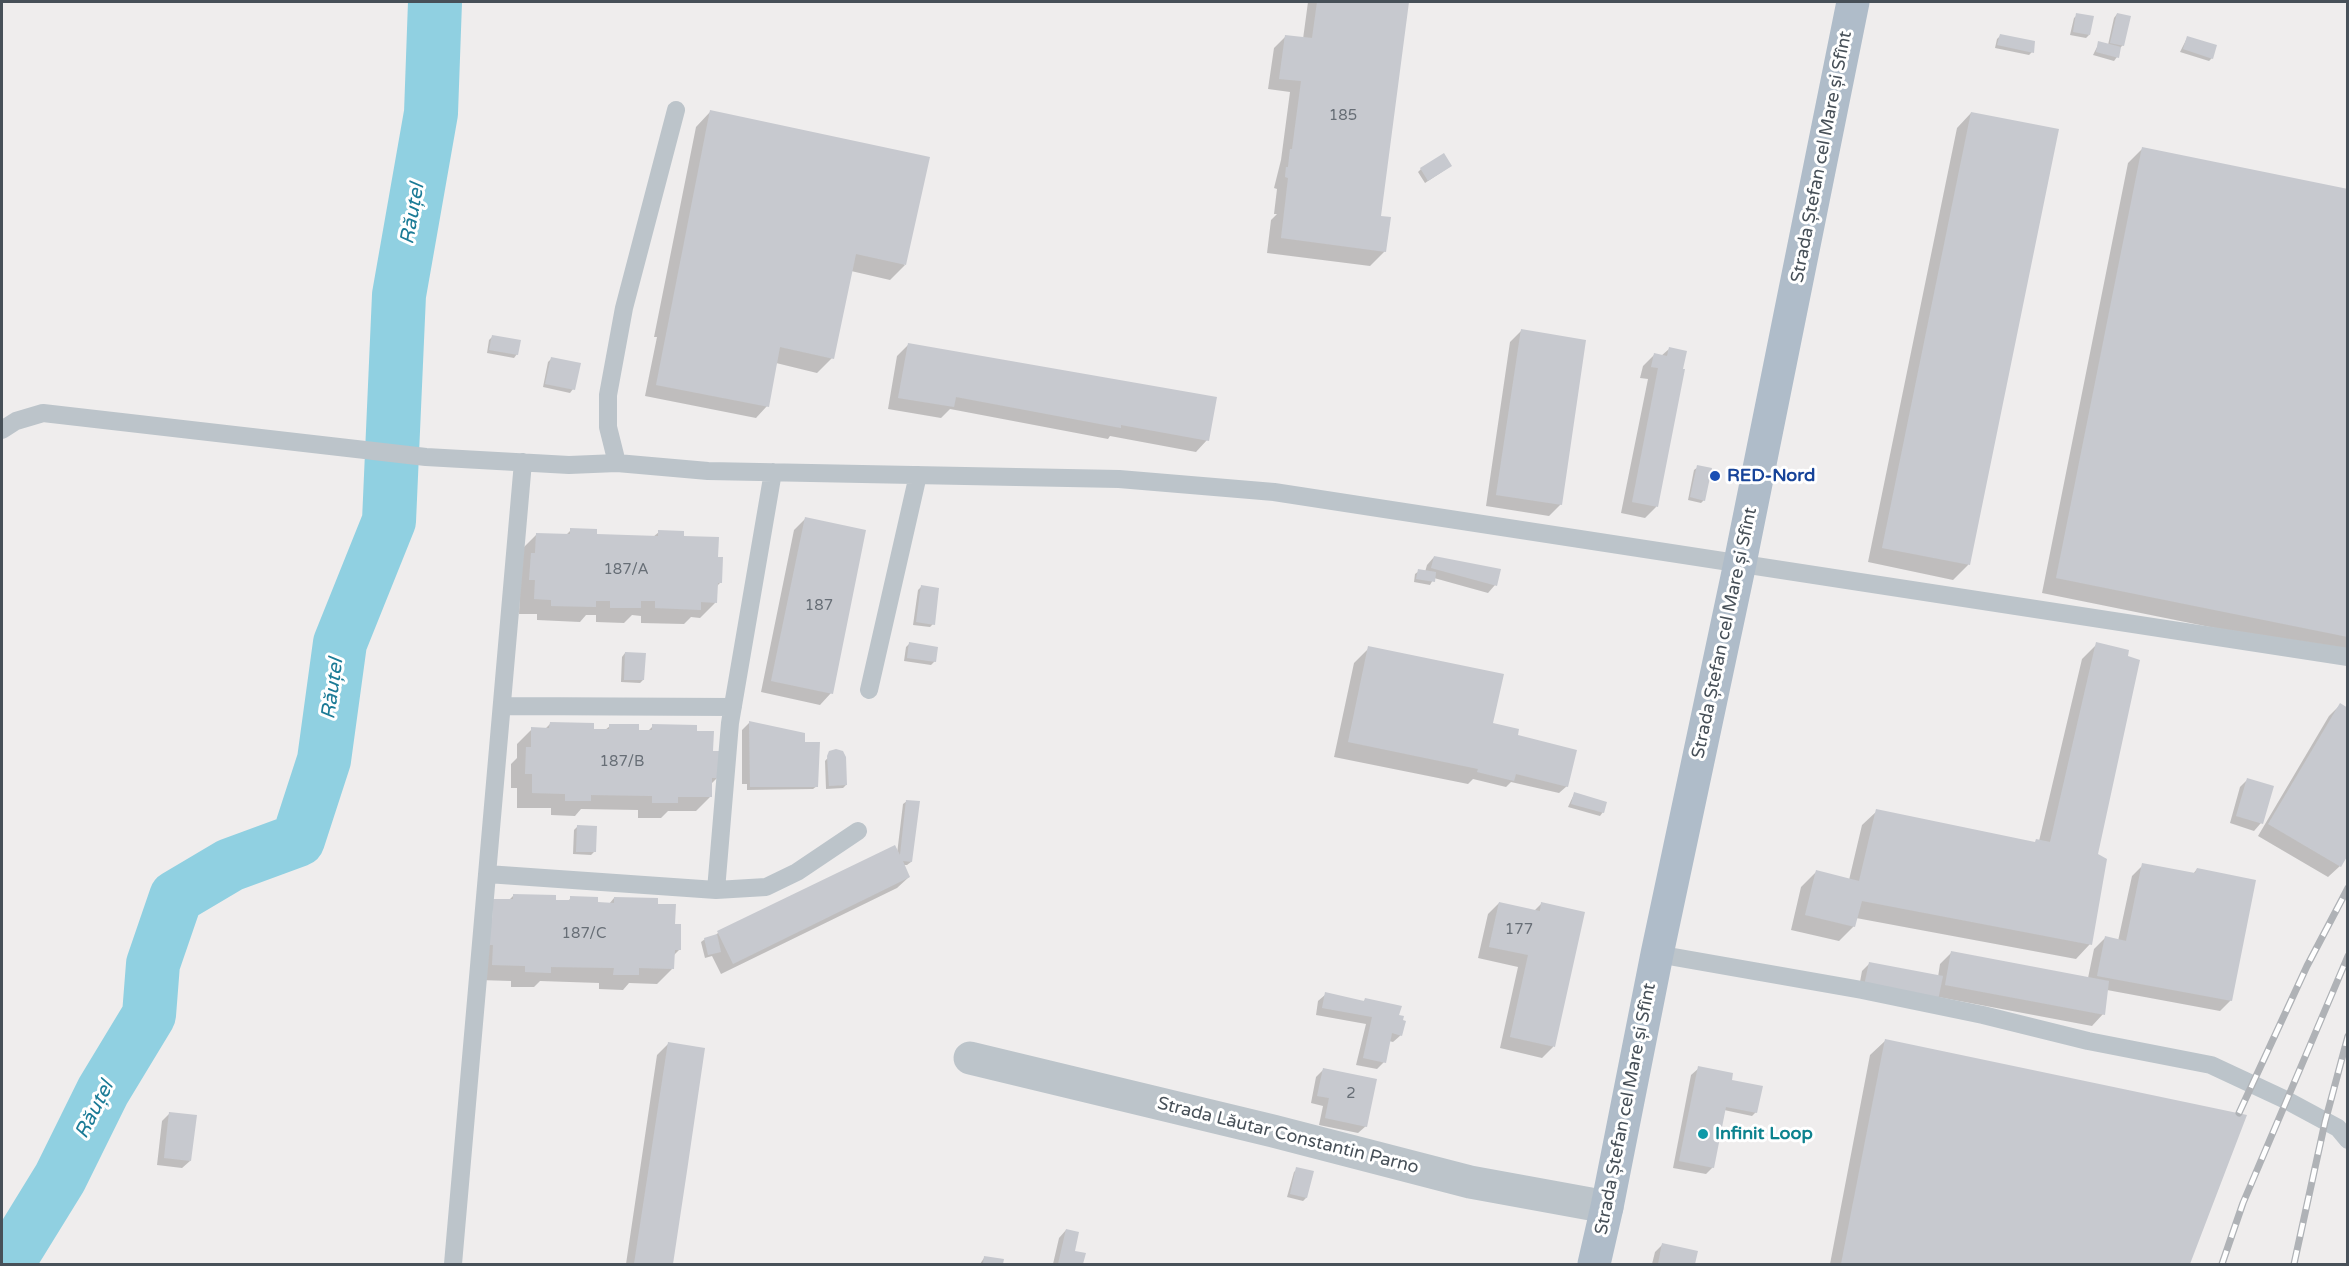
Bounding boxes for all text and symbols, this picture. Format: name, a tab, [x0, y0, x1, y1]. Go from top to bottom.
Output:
street label: Strada Ștefan cel Mare și Sfînt	[1787, 29, 1857, 285]
house number: 185	[1329, 107, 1357, 125]
water label: Răuțel	[396, 182, 430, 246]
place label: RED-Nord	[1727, 465, 1815, 487]
marker: RED-Nord	[1708, 469, 1722, 483]
street label: Strada Ștefan cel Mare și Sfînt	[1688, 506, 1762, 760]
house number: 187/A	[603, 561, 649, 579]
house number: 187	[805, 597, 833, 615]
water label: Răuțel	[317, 657, 349, 721]
house number: 187/B	[600, 753, 644, 771]
house number: 177	[1505, 921, 1533, 939]
house number: 187/C	[562, 925, 606, 943]
street label: Strada Ștefan cel Mare și Sfînt	[1591, 981, 1661, 1237]
water label: Răuțel	[70, 1077, 120, 1143]
house number: 2	[1346, 1085, 1356, 1103]
street label: Strada Lăutar Constantin Parno	[1155, 1093, 1421, 1179]
place label: Infinit Loop	[1715, 1123, 1813, 1145]
marker: Infinit Loop	[1696, 1127, 1710, 1141]

